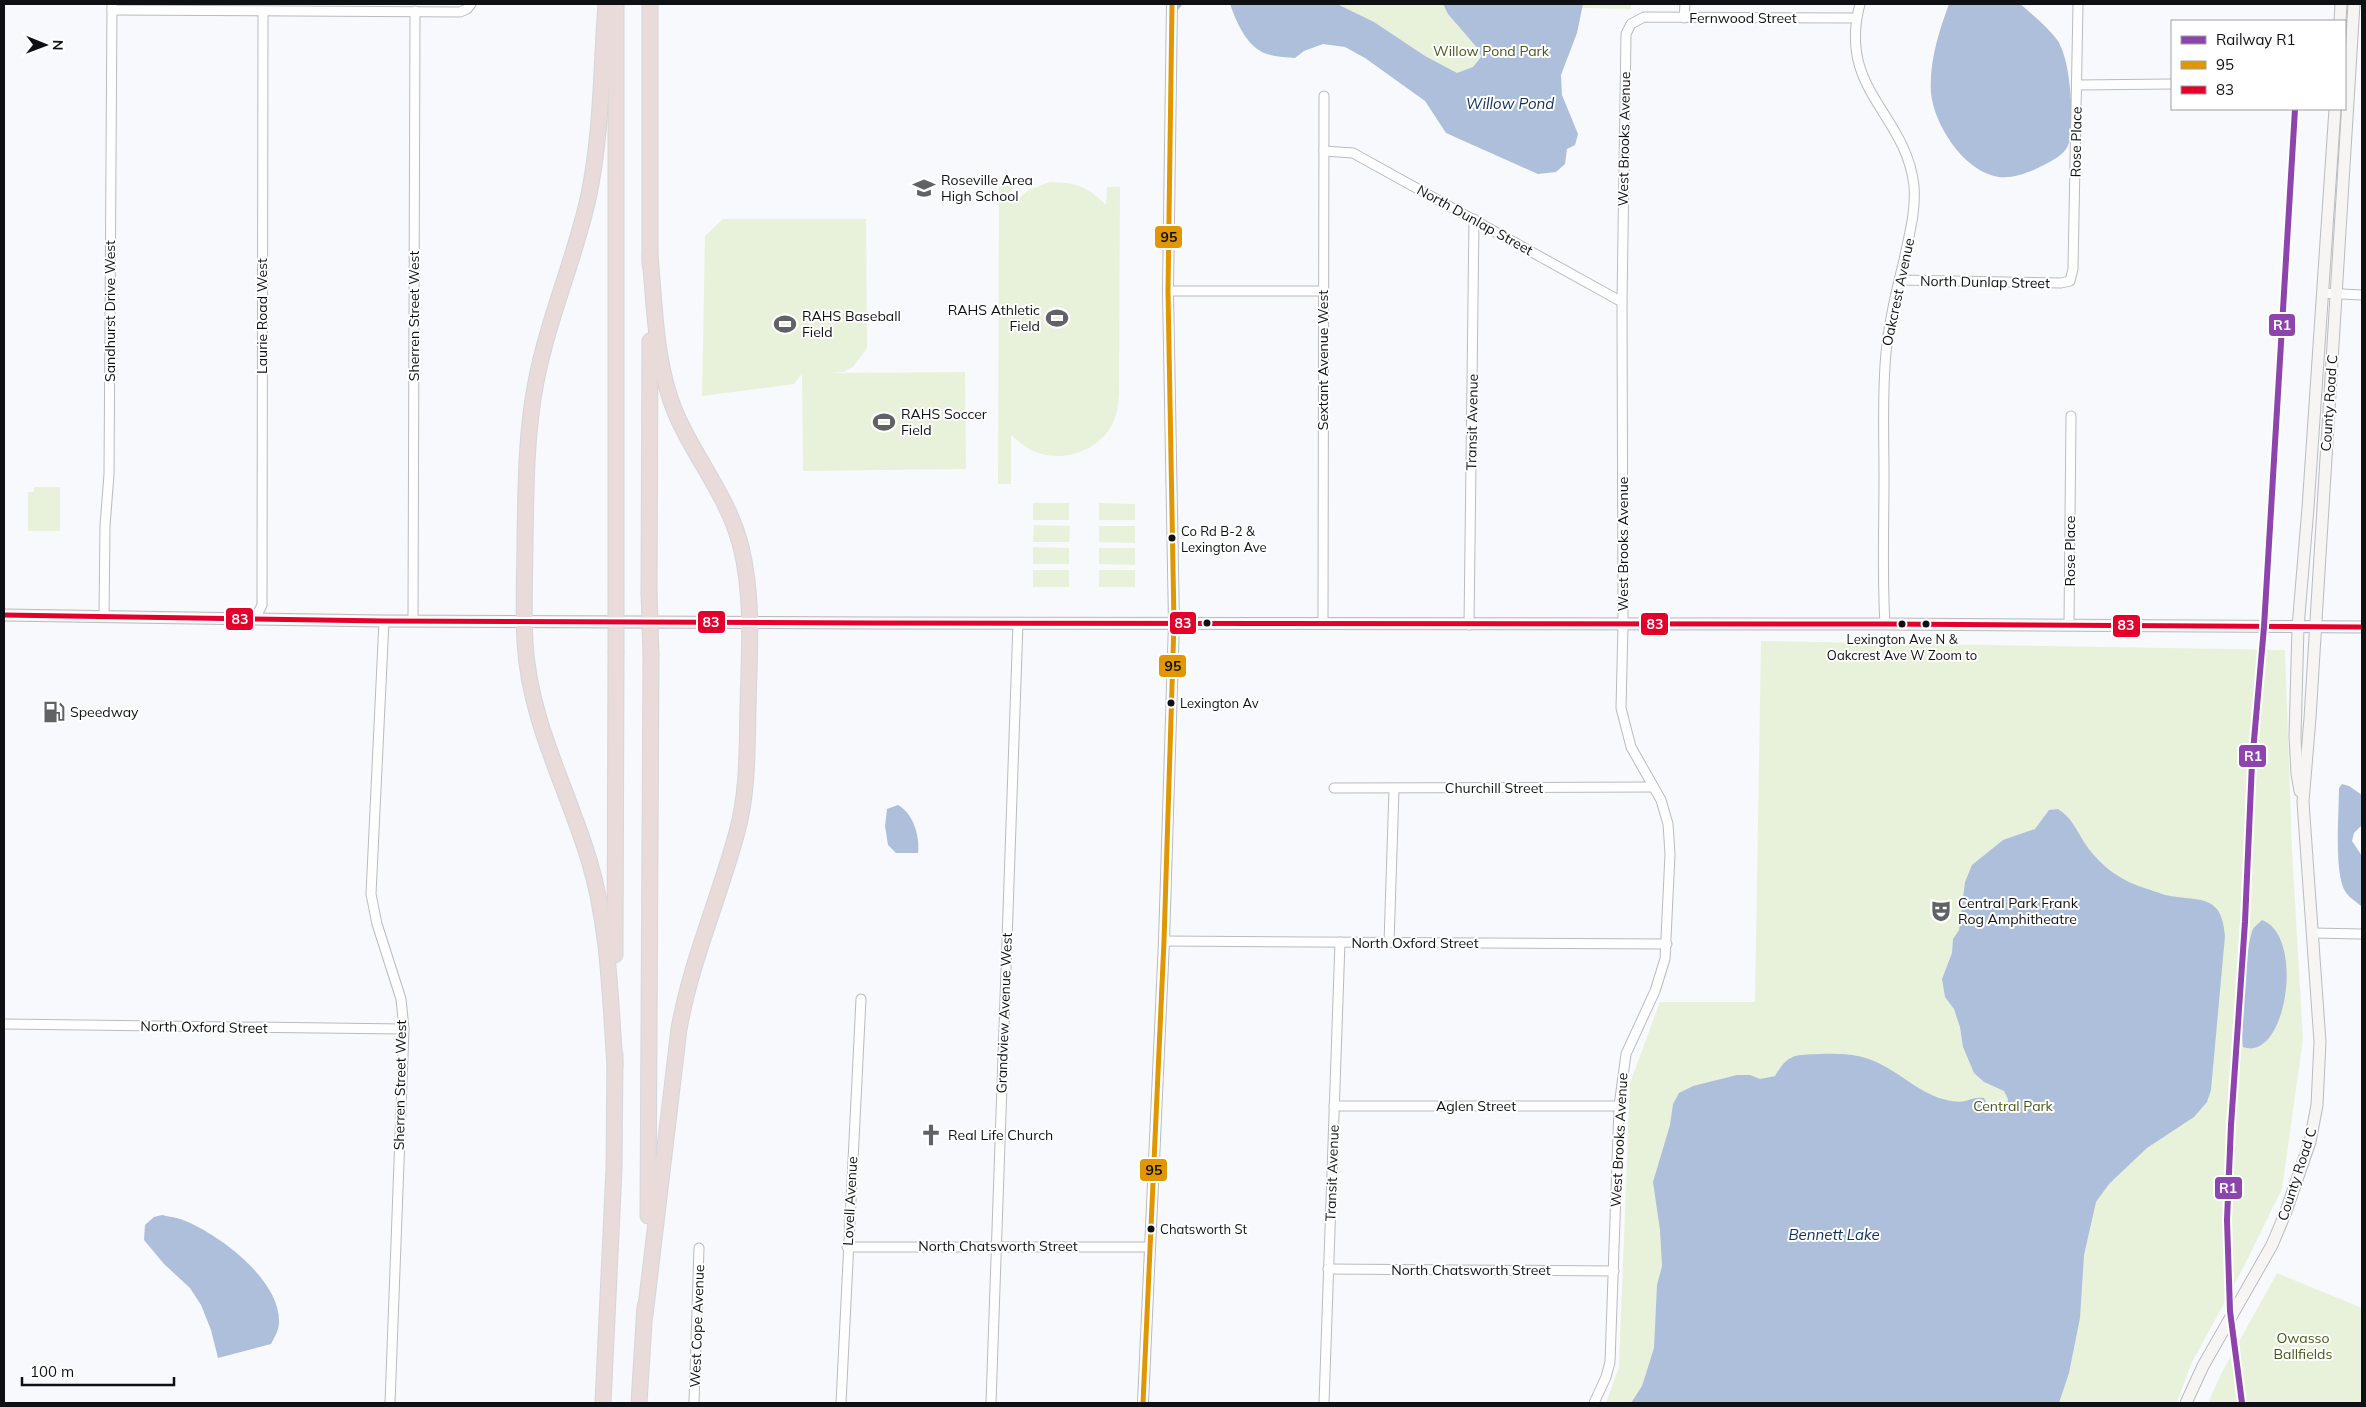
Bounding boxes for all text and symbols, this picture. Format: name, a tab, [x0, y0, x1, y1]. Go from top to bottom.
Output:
street label: Fernwood Street	[1689, 9, 1797, 27]
north arrow	[20, 20, 70, 70]
legend	[2171, 20, 2346, 110]
text: Railway R1	[2216, 30, 2296, 49]
text: N	[49, 40, 67, 51]
park label: Willow Pond Park	[1433, 42, 1550, 60]
text: 95	[2216, 55, 2234, 74]
street label: West Brooks Avenue	[1614, 71, 1634, 207]
text: 83	[2216, 80, 2234, 99]
water label: Willow Pond	[1466, 94, 1554, 113]
street label: Rose Place	[2066, 106, 2086, 178]
place label: Roseville Area High School	[941, 171, 1033, 205]
school or university icon: Roseville Area High School	[911, 175, 937, 201]
street label: North Dunlap Street	[1414, 181, 1536, 259]
line badge: 95	[1154, 225, 1183, 249]
text: 95	[1161, 228, 1177, 246]
street label: Oakcrest Avenue	[1878, 236, 1918, 348]
street label: Sandhurst Drive West	[101, 240, 119, 382]
street label: Sherren Street West	[405, 251, 423, 381]
street label: Laurie Road West	[253, 258, 271, 374]
street label: North Dunlap Street	[1920, 272, 2050, 292]
street label: Sextant Avenue West	[1314, 290, 1332, 430]
place label: RAHS Athletic Field	[948, 301, 1040, 335]
sports icon: RAHS Athletic Field	[1044, 305, 1070, 331]
place label: RAHS Baseball Field	[802, 307, 901, 341]
sports icon: RAHS Baseball Field	[772, 311, 798, 337]
line badge: R1	[2268, 313, 2296, 337]
text: R1	[2273, 316, 2291, 334]
street label: County Road C	[2317, 354, 2341, 452]
street label: Transit Avenue	[1462, 374, 1482, 470]
place label: RAHS Soccer Field	[901, 405, 988, 439]
sports icon: RAHS Soccer Field	[871, 409, 897, 435]
street label: West Brooks Avenue	[1614, 477, 1632, 611]
street label: Rose Place	[2061, 516, 2079, 587]
place label: Co Rd B-2 & Lexington Ave	[1181, 523, 1267, 555]
marker: Co Rd B-2 & Lexington Ave	[1167, 533, 1177, 543]
line badge: 83	[225, 607, 254, 631]
text: 83	[232, 610, 248, 628]
line badge: 83	[697, 610, 726, 634]
line badge: 83	[1169, 611, 1197, 635]
line badge: 83	[1640, 612, 1669, 636]
text: 83	[703, 613, 719, 631]
text: 83	[1175, 614, 1191, 632]
line badge: 83	[2112, 614, 2141, 638]
text: 83	[1647, 615, 1663, 633]
text: 83	[2118, 616, 2134, 634]
unlabelled marker	[1202, 618, 1212, 628]
marker: Lexington Ave N & Oakcrest Ave W Zoom to	[1897, 619, 1907, 629]
unlabelled marker	[1921, 619, 1931, 629]
place label: Lexington Ave N & Oakcrest Ave W Zoom to	[1827, 631, 1977, 663]
line badge: 95	[1158, 654, 1187, 678]
text: 95	[1165, 657, 1181, 675]
place label: Lexington Av	[1180, 695, 1259, 711]
marker: Lexington Av	[1166, 698, 1176, 708]
fuel station icon: Speedway	[41, 699, 67, 725]
place label: Speedway	[70, 703, 139, 721]
line badge: R1	[2238, 744, 2267, 768]
text: R1	[2244, 747, 2262, 765]
street label: Churchill Street	[1445, 779, 1543, 797]
place label: Central Park Frank Rog Amphitheatre	[1958, 894, 2079, 928]
theatre icon: Central Park Frank Rog Amphitheatre	[1928, 898, 1954, 924]
street label: Grandview Avenue West	[992, 932, 1016, 1094]
street label: North Oxford Street	[1351, 934, 1479, 952]
street label: North Oxford Street	[140, 1017, 268, 1037]
street label: Sherren Street West	[390, 1019, 410, 1150]
street label: West Brooks Avenue	[1606, 1072, 1632, 1208]
street label: Aglen Street	[1436, 1097, 1516, 1115]
park label: Central Park	[1973, 1097, 2054, 1115]
church icon: Real Life Church	[918, 1122, 944, 1148]
street label: Transit Avenue	[1321, 1124, 1343, 1222]
street label: County Road C	[2273, 1125, 2321, 1223]
place label: Real Life Church	[948, 1126, 1053, 1144]
street label: Lovell Avenue	[839, 1156, 861, 1246]
line badge: 95	[1139, 1158, 1168, 1182]
text: 95	[1146, 1161, 1162, 1179]
line badge: R1	[2214, 1176, 2243, 1200]
text: R1	[2219, 1179, 2237, 1197]
place label: Chatsworth St	[1160, 1221, 1248, 1237]
marker: Chatsworth St	[1146, 1224, 1156, 1234]
water label: Bennett Lake	[1788, 1225, 1880, 1244]
street label: North Chatsworth Street	[918, 1237, 1078, 1255]
street label: North Chatsworth Street	[1391, 1261, 1551, 1279]
street label: West Cope Avenue	[686, 1264, 708, 1388]
park label: Owasso Ballfields	[2274, 1329, 2333, 1363]
scale bar	[22, 1354, 175, 1386]
text: 100 m	[30, 1362, 74, 1381]

